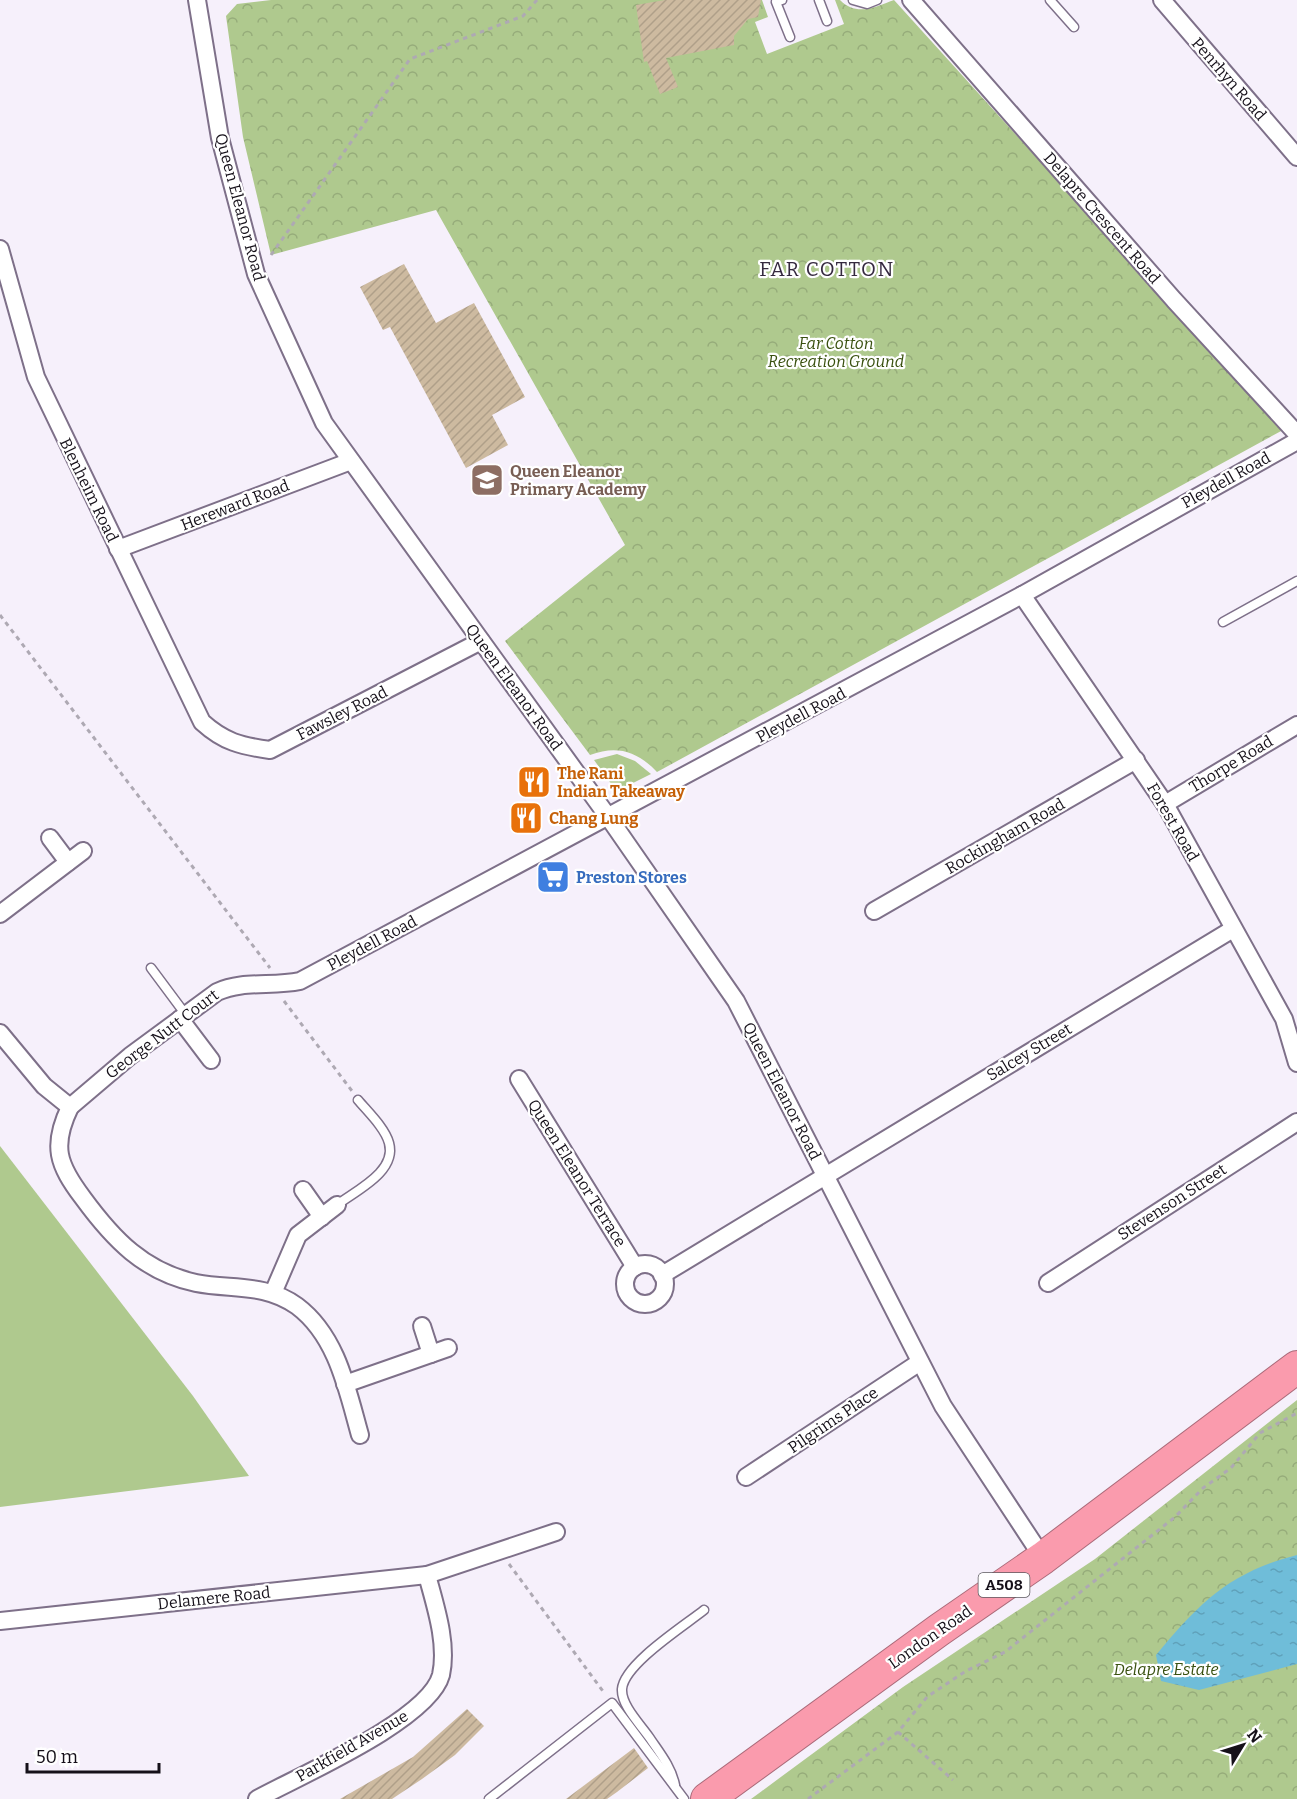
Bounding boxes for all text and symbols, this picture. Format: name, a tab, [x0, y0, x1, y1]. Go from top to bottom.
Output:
street label: Penrhyn Road	[1188, 34, 1271, 125]
street label: Queen Eleanor Road	[211, 131, 269, 283]
street label: Delapre Crescent Road	[1040, 148, 1165, 288]
district label: FAR COTTON	[759, 257, 895, 281]
park label: Far Cotton Recreation Ground	[768, 334, 904, 371]
street label: Blenheim Road	[56, 435, 123, 545]
street label: Pleydell Road	[1178, 448, 1274, 512]
school or university icon: Queen Eleanor Primary Academy	[469, 462, 505, 498]
place label: Queen Eleanor Primary Academy	[510, 462, 646, 499]
street label: Hereward Road	[178, 475, 292, 534]
street label: Queen Eleanor Road	[462, 620, 567, 754]
street label: Fawsley Road	[293, 682, 391, 744]
street label: Pleydell Road	[753, 683, 849, 747]
street label: Thorpe Road	[1186, 731, 1277, 796]
restaurant icon: The Rani Indian Takeaway	[516, 764, 552, 800]
place label: The Rani Indian Takeaway	[557, 764, 685, 801]
street label: Forest Road	[1143, 780, 1203, 865]
street label: Rockingham Road	[942, 794, 1068, 878]
restaurant icon: Chang Lung	[508, 800, 544, 836]
place label: Chang Lung	[549, 809, 639, 828]
supermarket icon: Preston Stores	[535, 859, 571, 895]
place label: Preston Stores	[576, 868, 687, 887]
street label: Pleydell Road	[324, 911, 420, 975]
street label: George Nutt Court	[102, 985, 222, 1083]
street label: Queen Eleanor Road	[739, 1019, 825, 1163]
street label: Salcey Street	[983, 1019, 1075, 1085]
street label: Queen Eleanor Terrace	[524, 1096, 630, 1250]
street label: Stevenson Street	[1114, 1160, 1230, 1244]
street label: Pilgrims Place	[784, 1383, 882, 1457]
road number: A508	[978, 1573, 1030, 1597]
street label: Delamere Road	[157, 1583, 272, 1613]
street label: London Road	[885, 1601, 976, 1673]
park label: Delapre Estate	[1114, 1660, 1218, 1679]
street label: Parkfield Avenue	[293, 1706, 411, 1786]
north arrow	[1213, 1715, 1273, 1775]
text: N	[1243, 1725, 1266, 1747]
scale bar	[27, 1736, 159, 1774]
text: 50 m	[36, 1746, 78, 1768]

